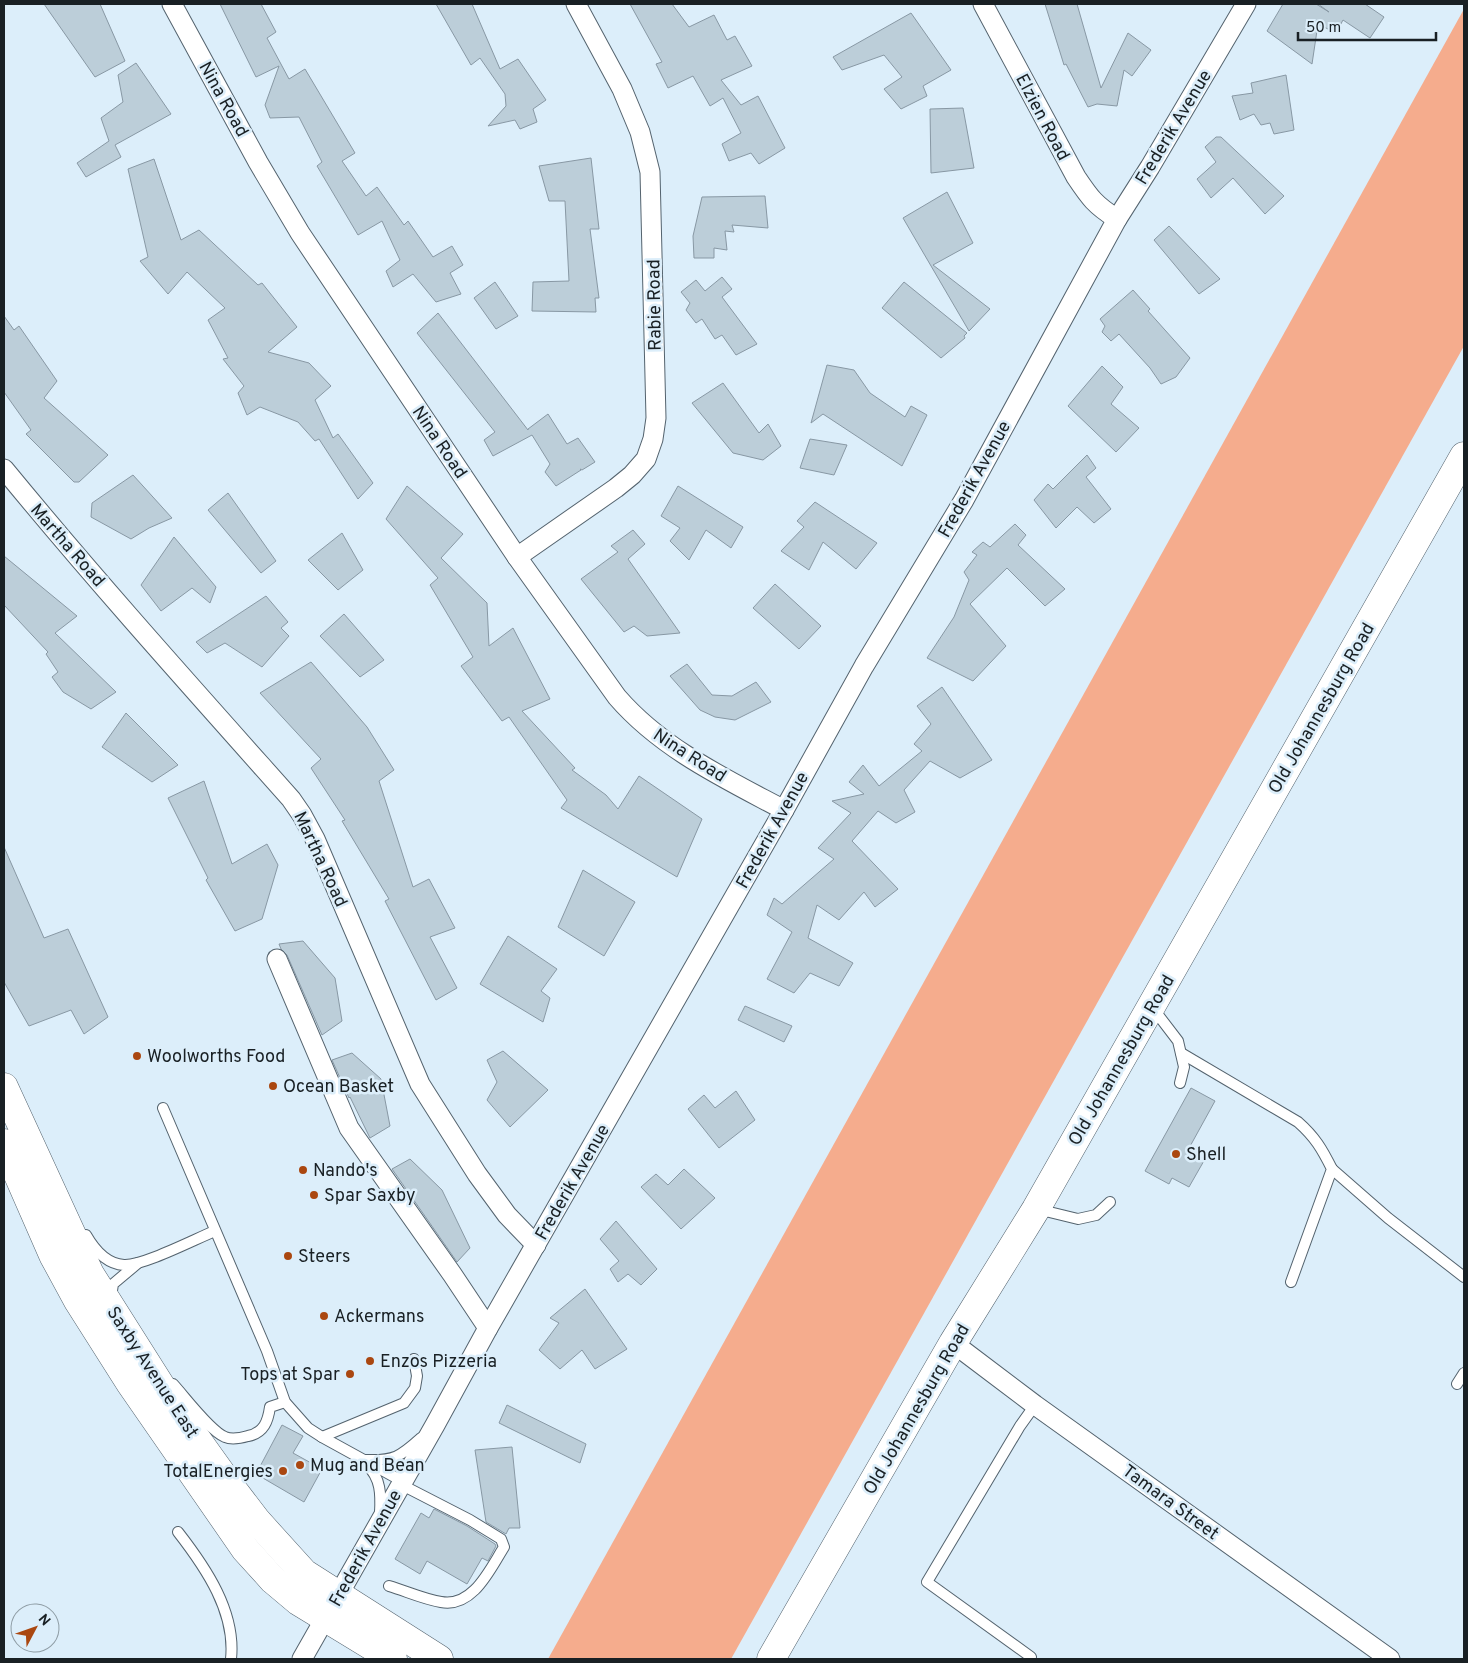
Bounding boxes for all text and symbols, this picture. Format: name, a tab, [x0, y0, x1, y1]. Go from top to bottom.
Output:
scale bar	[1298, 10, 1436, 42]
text: 50 m	[1306, 19, 1341, 38]
street label: Nina Road	[193, 58, 253, 142]
street label: Frederik Avenue	[1131, 66, 1218, 189]
street label: Elzien Road	[1009, 70, 1074, 165]
street label: Rabie Road	[643, 259, 668, 351]
street label: Nina Road	[406, 402, 471, 484]
street label: Frederik Avenue	[934, 417, 1017, 542]
street label: Martha Road	[24, 500, 109, 592]
street label: Old Johannesburg Road	[1264, 619, 1381, 798]
street label: Nina Road	[648, 724, 730, 788]
street label: Frederik Avenue	[732, 768, 815, 893]
street label: Martha Road	[287, 808, 352, 911]
street label: Old Johannesburg Road	[1064, 971, 1181, 1150]
place label: Woolworths Food	[147, 1046, 285, 1069]
marker: Woolworths Food	[131, 1050, 143, 1062]
place label: Ocean Basket	[283, 1076, 394, 1099]
marker: Ocean Basket	[267, 1080, 279, 1092]
street label: Frederik Avenue	[531, 1121, 616, 1245]
place label: Shell	[1186, 1144, 1226, 1167]
marker: Shell	[1170, 1148, 1182, 1160]
place label: Nando's	[313, 1160, 378, 1183]
marker: Nando's	[297, 1164, 309, 1176]
place label: Spar Saxby	[324, 1185, 416, 1208]
marker: Spar Saxby	[308, 1189, 320, 1201]
place label: Steers	[298, 1246, 350, 1269]
marker: Steers	[282, 1250, 294, 1262]
street label: Saxby Avenue East	[101, 1303, 203, 1443]
place label: Ackermans	[334, 1306, 424, 1329]
marker: Ackermans	[318, 1310, 330, 1322]
street label: Old Johannesburg Road	[859, 1320, 976, 1499]
place label: Enzos Pizzeria	[380, 1351, 497, 1374]
marker: Enzos Pizzeria	[364, 1355, 376, 1367]
place label: Tops at Spar	[240, 1364, 340, 1387]
marker: Tops at Spar	[344, 1368, 356, 1380]
place label: Mug and Bean	[310, 1455, 425, 1478]
marker: Mug and Bean	[294, 1459, 306, 1471]
street label: Tamara Street	[1117, 1460, 1223, 1546]
place label: TotalEnergies	[163, 1461, 273, 1484]
marker: TotalEnergies	[277, 1465, 289, 1477]
street label: Frederik Avenue	[325, 1486, 408, 1611]
north arrow	[10, 1603, 60, 1653]
text: N	[34, 1611, 53, 1630]

